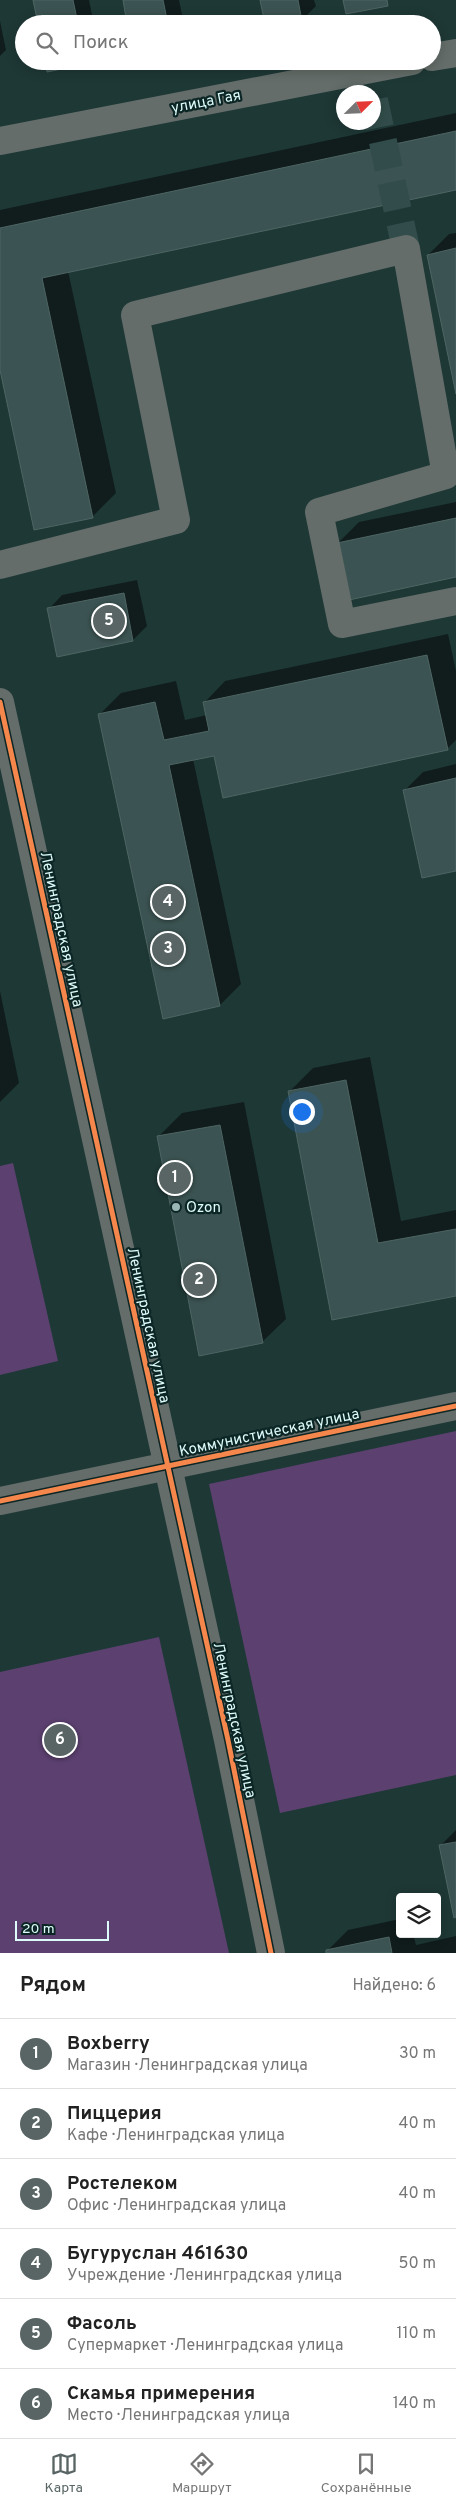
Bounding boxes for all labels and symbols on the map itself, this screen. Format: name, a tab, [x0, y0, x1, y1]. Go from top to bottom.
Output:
north arrow	[336, 85, 381, 130]
street label: улица Гая	[170, 86, 243, 119]
pin: 5	[93, 602, 125, 640]
street label: Ленинградская улица	[35, 850, 86, 1009]
pin: 4	[152, 883, 184, 921]
pin: 3	[152, 930, 184, 968]
your location	[289, 1099, 315, 1125]
pin: 1	[159, 1159, 191, 1197]
place label: Ozon	[186, 1199, 221, 1218]
marker: Ozon	[170, 1201, 182, 1213]
street label: Ленинградская улица	[122, 1246, 173, 1405]
pin: 2	[183, 1261, 215, 1299]
street label: Коммунистическая улица	[177, 1405, 361, 1462]
street label: Ленинградская улица	[208, 1641, 259, 1800]
pin: 6	[44, 1721, 76, 1759]
scale bar	[15, 1918, 109, 1941]

